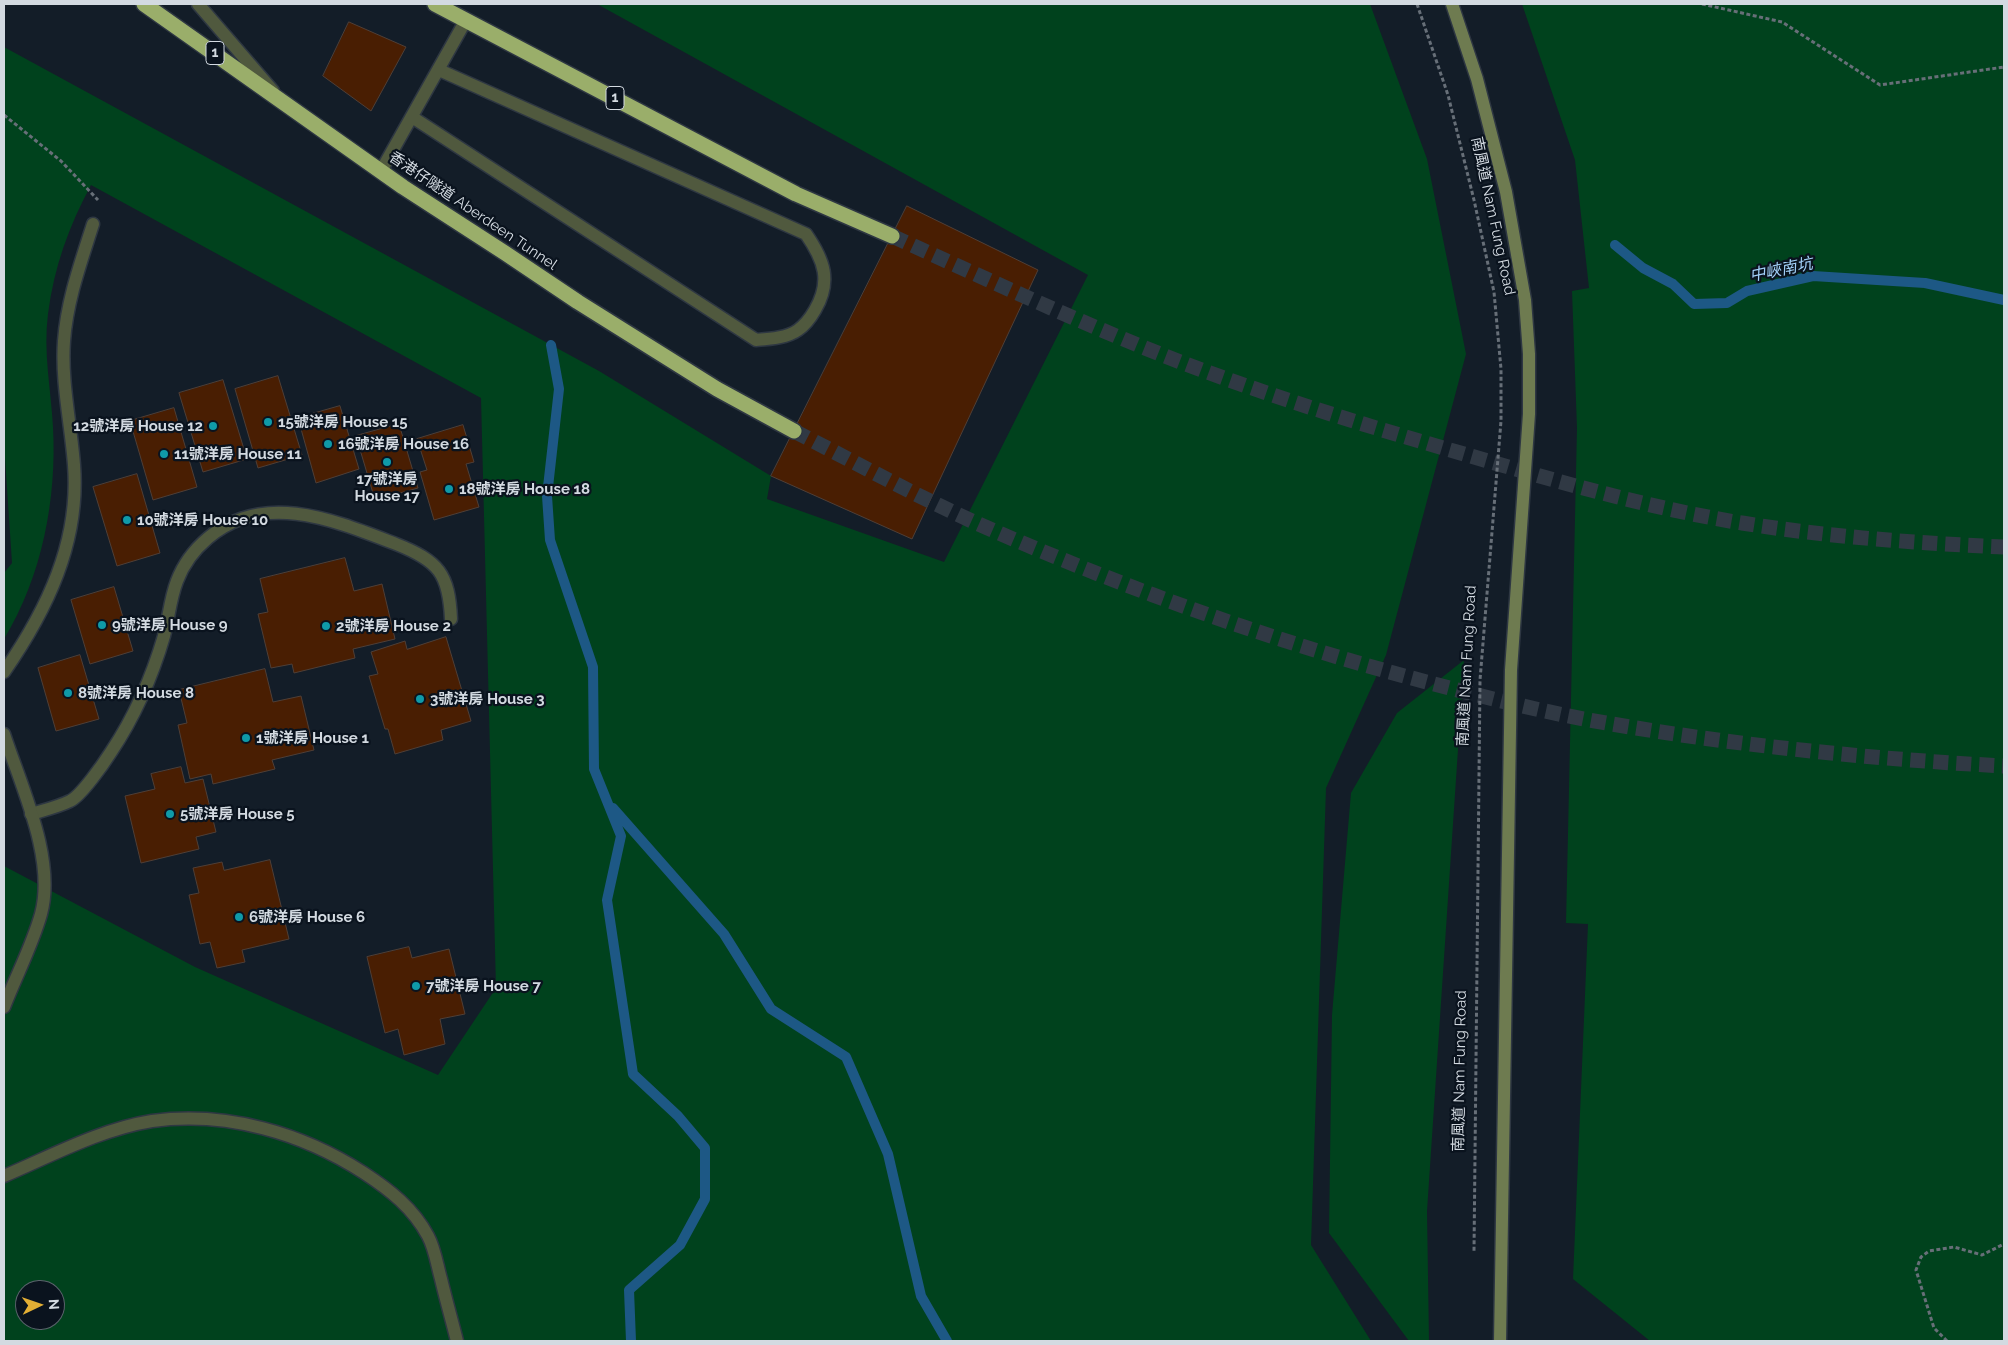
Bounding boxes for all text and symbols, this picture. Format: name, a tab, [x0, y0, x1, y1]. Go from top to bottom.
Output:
road number: 1	[206, 42, 224, 64]
road number: 1	[606, 86, 624, 110]
street label: 南風道 Nam Fung Road	[1467, 135, 1519, 297]
street label: 香港仔隧道 Aberdeen Tunnel	[386, 148, 560, 274]
water label: 中峽南坑	[1748, 254, 1814, 286]
place label: 15號洋房 House 15	[278, 413, 407, 431]
marker: 15號洋房 House 15	[262, 416, 274, 428]
place label: 12號洋房 House 12	[73, 417, 203, 435]
marker: 12號洋房 House 12	[207, 420, 219, 432]
place label: 16號洋房 House 16	[338, 435, 469, 453]
marker: 16號洋房 House 16	[322, 438, 334, 450]
place label: 11號洋房 House 11	[174, 445, 302, 463]
marker: 11號洋房 House 11	[158, 448, 170, 460]
marker: 17號洋房 House 17	[381, 456, 393, 468]
place label: 17號洋房 House 17	[354, 470, 420, 505]
place label: 18號洋房 House 18	[459, 480, 590, 498]
marker: 18號洋房 House 18	[443, 483, 455, 495]
place label: 10號洋房 House 10	[137, 511, 268, 529]
marker: 10號洋房 House 10	[121, 514, 133, 526]
street label: 南風道 Nam Fung Road	[1454, 585, 1480, 747]
place label: 9號洋房 House 9	[112, 616, 228, 634]
place label: 2號洋房 House 2	[336, 617, 451, 635]
marker: 9號洋房 House 9	[96, 619, 108, 631]
marker: 2號洋房 House 2	[320, 620, 332, 632]
place label: 8號洋房 House 8	[78, 684, 194, 702]
marker: 8號洋房 House 8	[62, 687, 74, 699]
place label: 3號洋房 House 3	[430, 690, 545, 708]
marker: 3號洋房 House 3	[414, 693, 426, 705]
place label: 1號洋房 House 1	[256, 729, 369, 747]
marker: 1號洋房 House 1	[240, 732, 252, 744]
place label: 5號洋房 House 5	[180, 805, 295, 823]
marker: 5號洋房 House 5	[164, 808, 176, 820]
place label: 6號洋房 House 6	[249, 908, 365, 926]
marker: 6號洋房 House 6	[233, 911, 245, 923]
place label: 7號洋房 House 7	[426, 977, 541, 995]
marker: 7號洋房 House 7	[410, 980, 422, 992]
street label: 南風道 Nam Fung Road	[1450, 990, 1470, 1152]
north arrow	[15, 1280, 65, 1330]
text: N	[46, 1299, 62, 1310]

